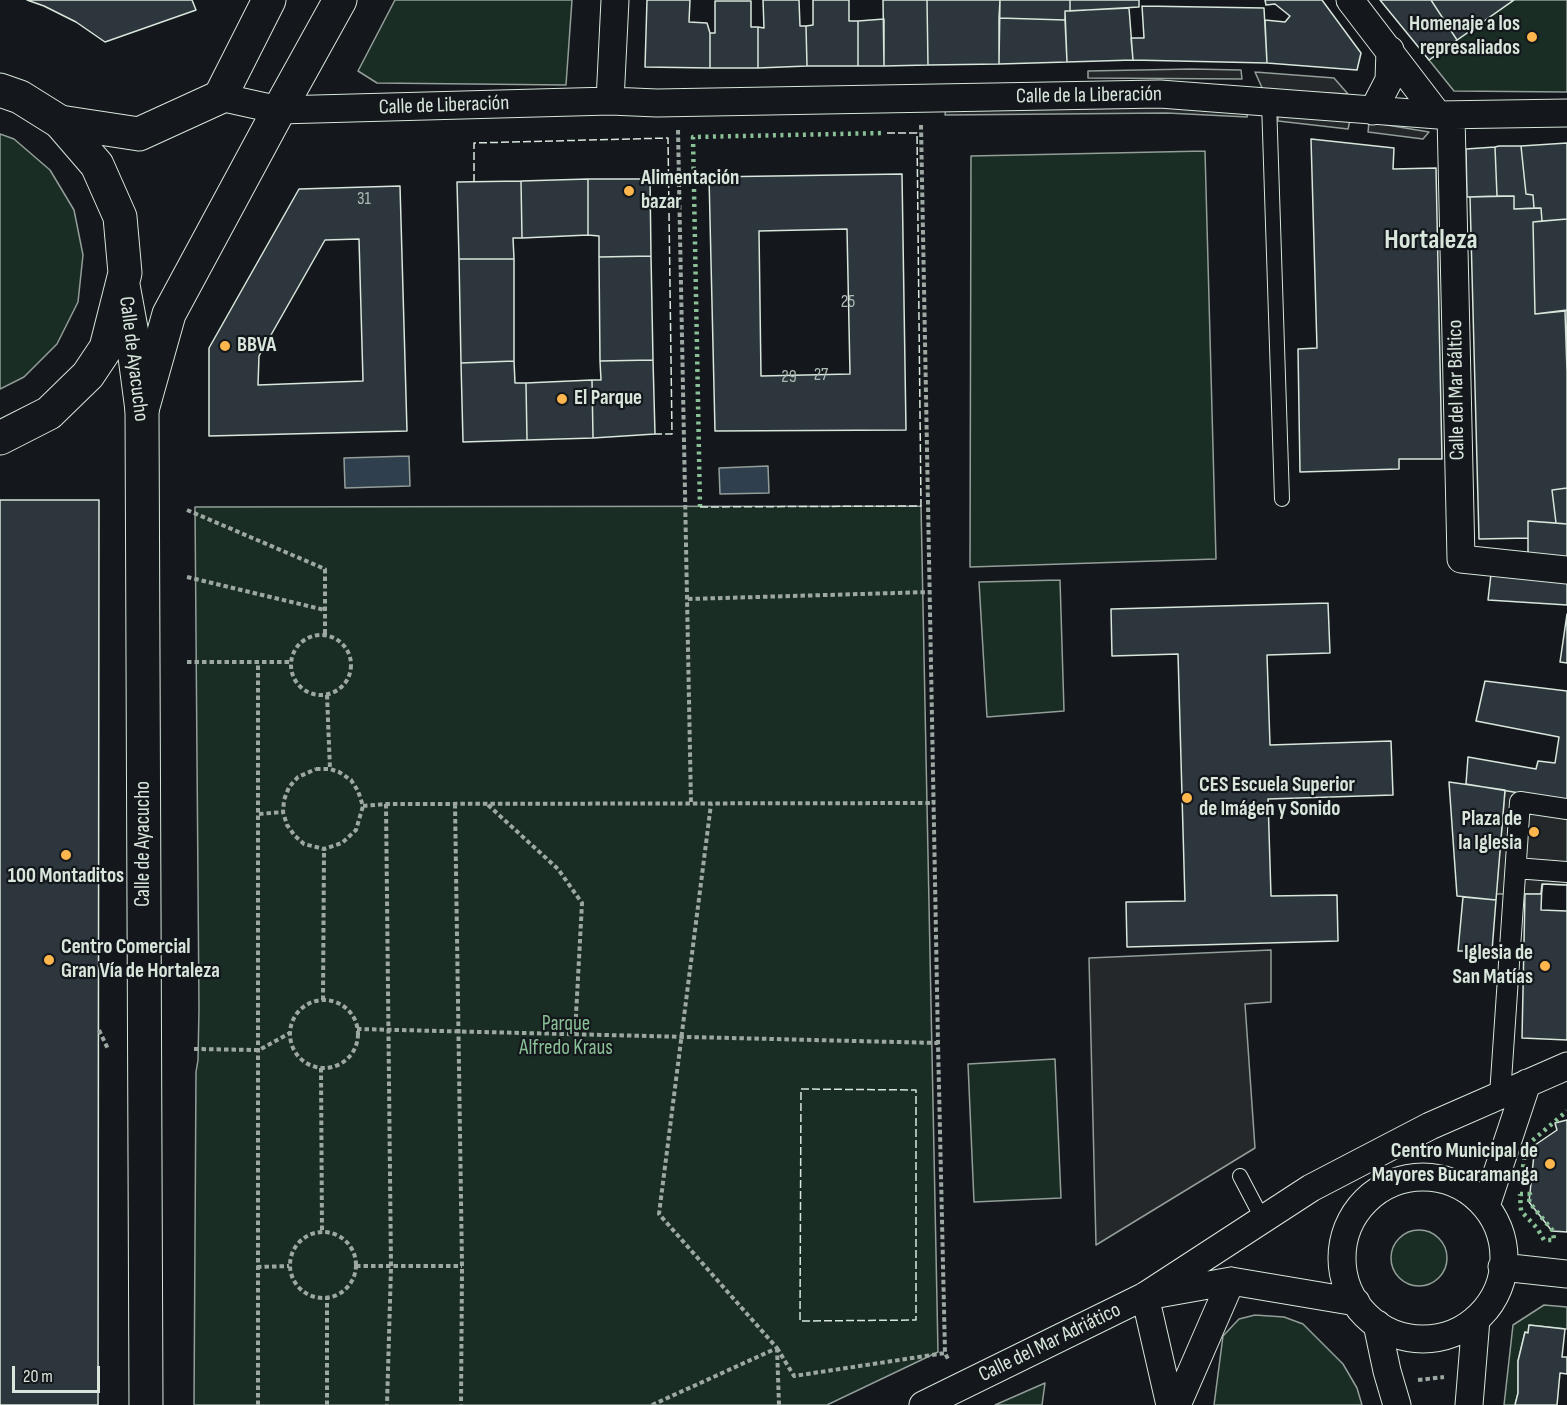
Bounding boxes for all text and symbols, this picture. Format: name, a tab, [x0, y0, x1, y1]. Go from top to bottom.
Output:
place label: Homenaje a los represaliados	[1409, 12, 1520, 62]
marker: Homenaje a los represaliados	[1525, 30, 1539, 44]
street label: Calle de la Liberación	[1016, 82, 1162, 110]
street label: Calle de Liberación	[378, 91, 510, 121]
place label: Alimentación bazar	[641, 166, 739, 216]
marker: Alimentación bazar	[622, 184, 636, 198]
house number: 31	[357, 188, 371, 210]
district label: Hortaleza	[1384, 225, 1478, 257]
house number: 25	[841, 291, 855, 313]
street label: Calle de Ayacucho	[113, 295, 153, 423]
street label: Calle del Mar Báltico	[1443, 319, 1471, 461]
place label: BBVA	[237, 333, 276, 359]
marker: BBVA	[218, 339, 232, 353]
house number: 27	[814, 364, 828, 386]
house number: 29	[781, 366, 797, 388]
place label: El Parque	[574, 386, 642, 412]
marker: El Parque	[555, 392, 569, 406]
place label: CES Escuela Superior de Imágen y Sonido	[1199, 773, 1355, 823]
street label: Calle de Ayacucho	[131, 781, 157, 907]
marker: CES Escuela Superior de Imágen y Sonido	[1180, 791, 1194, 805]
place label: Plaza de la Iglesia	[1458, 807, 1522, 857]
marker: Plaza de la Iglesia	[1527, 825, 1541, 839]
marker: 100 Montaditos	[59, 848, 73, 862]
place label: 100 Montaditos	[8, 864, 124, 890]
place label: Centro Comercial Gran Vía de Hortaleza	[61, 935, 220, 985]
place label: Iglesia de San Matías	[1453, 941, 1533, 991]
marker: Centro Comercial Gran Vía de Hortaleza	[42, 953, 56, 967]
marker: Iglesia de San Matías	[1538, 959, 1552, 973]
park label: Parque Alfredo Kraus	[519, 1012, 613, 1062]
place label: Centro Municipal de Mayores Bucaramanga	[1372, 1139, 1538, 1189]
marker: Centro Municipal de Mayores Bucaramanga	[1543, 1157, 1557, 1171]
street label: Calle del Mar Adriático	[975, 1298, 1125, 1388]
scale bar	[15, 1354, 104, 1392]
text: 20 m	[23, 1366, 53, 1387]

